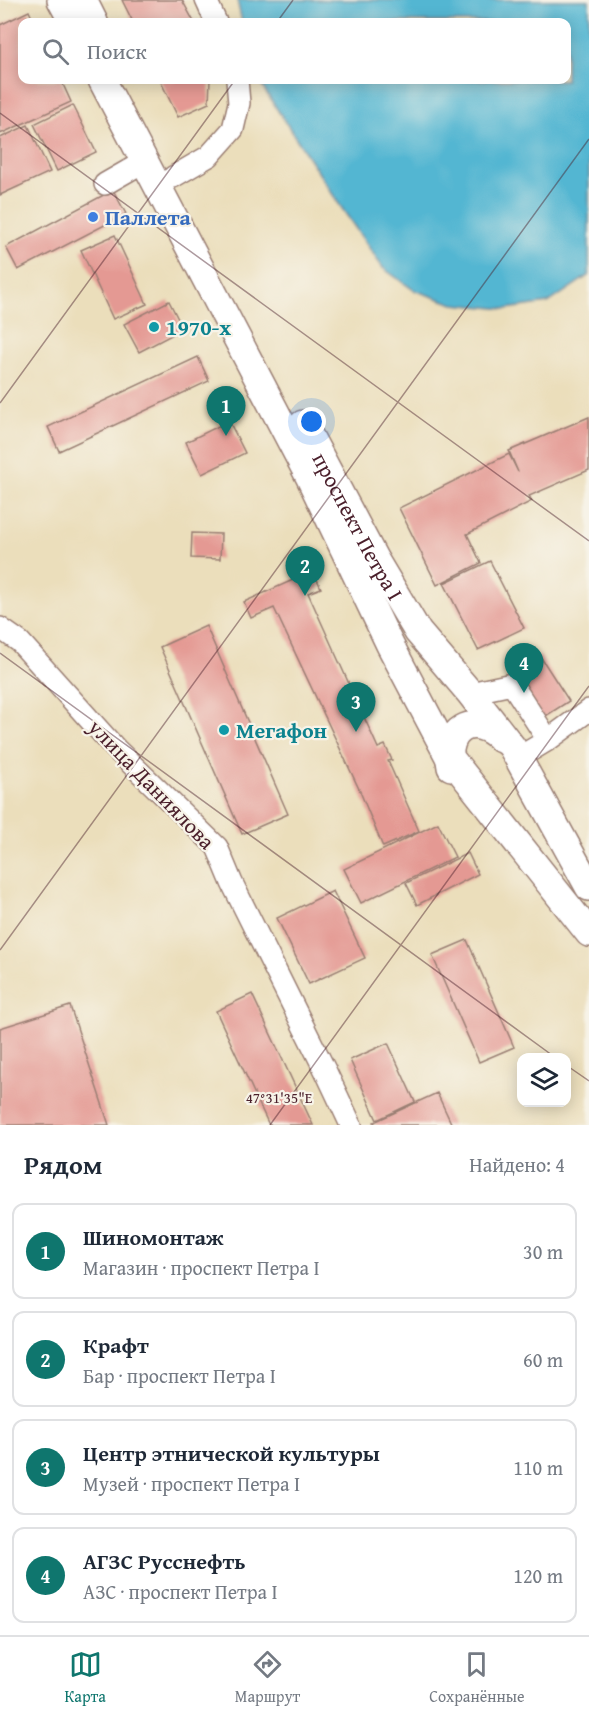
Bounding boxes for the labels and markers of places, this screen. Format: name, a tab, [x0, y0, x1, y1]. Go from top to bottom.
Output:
place label: Паллета	[105, 201, 191, 233]
marker: Паллета	[86, 210, 100, 224]
place label: 1970-х	[166, 311, 232, 343]
marker: 1970-х	[147, 320, 161, 334]
pin: 1	[206, 386, 246, 436]
pin: 2	[286, 546, 324, 596]
pin: 4	[504, 644, 544, 693]
pin: 3	[336, 682, 376, 732]
place label: Мегафон	[236, 714, 327, 746]
marker: Мегафон	[217, 723, 231, 737]

